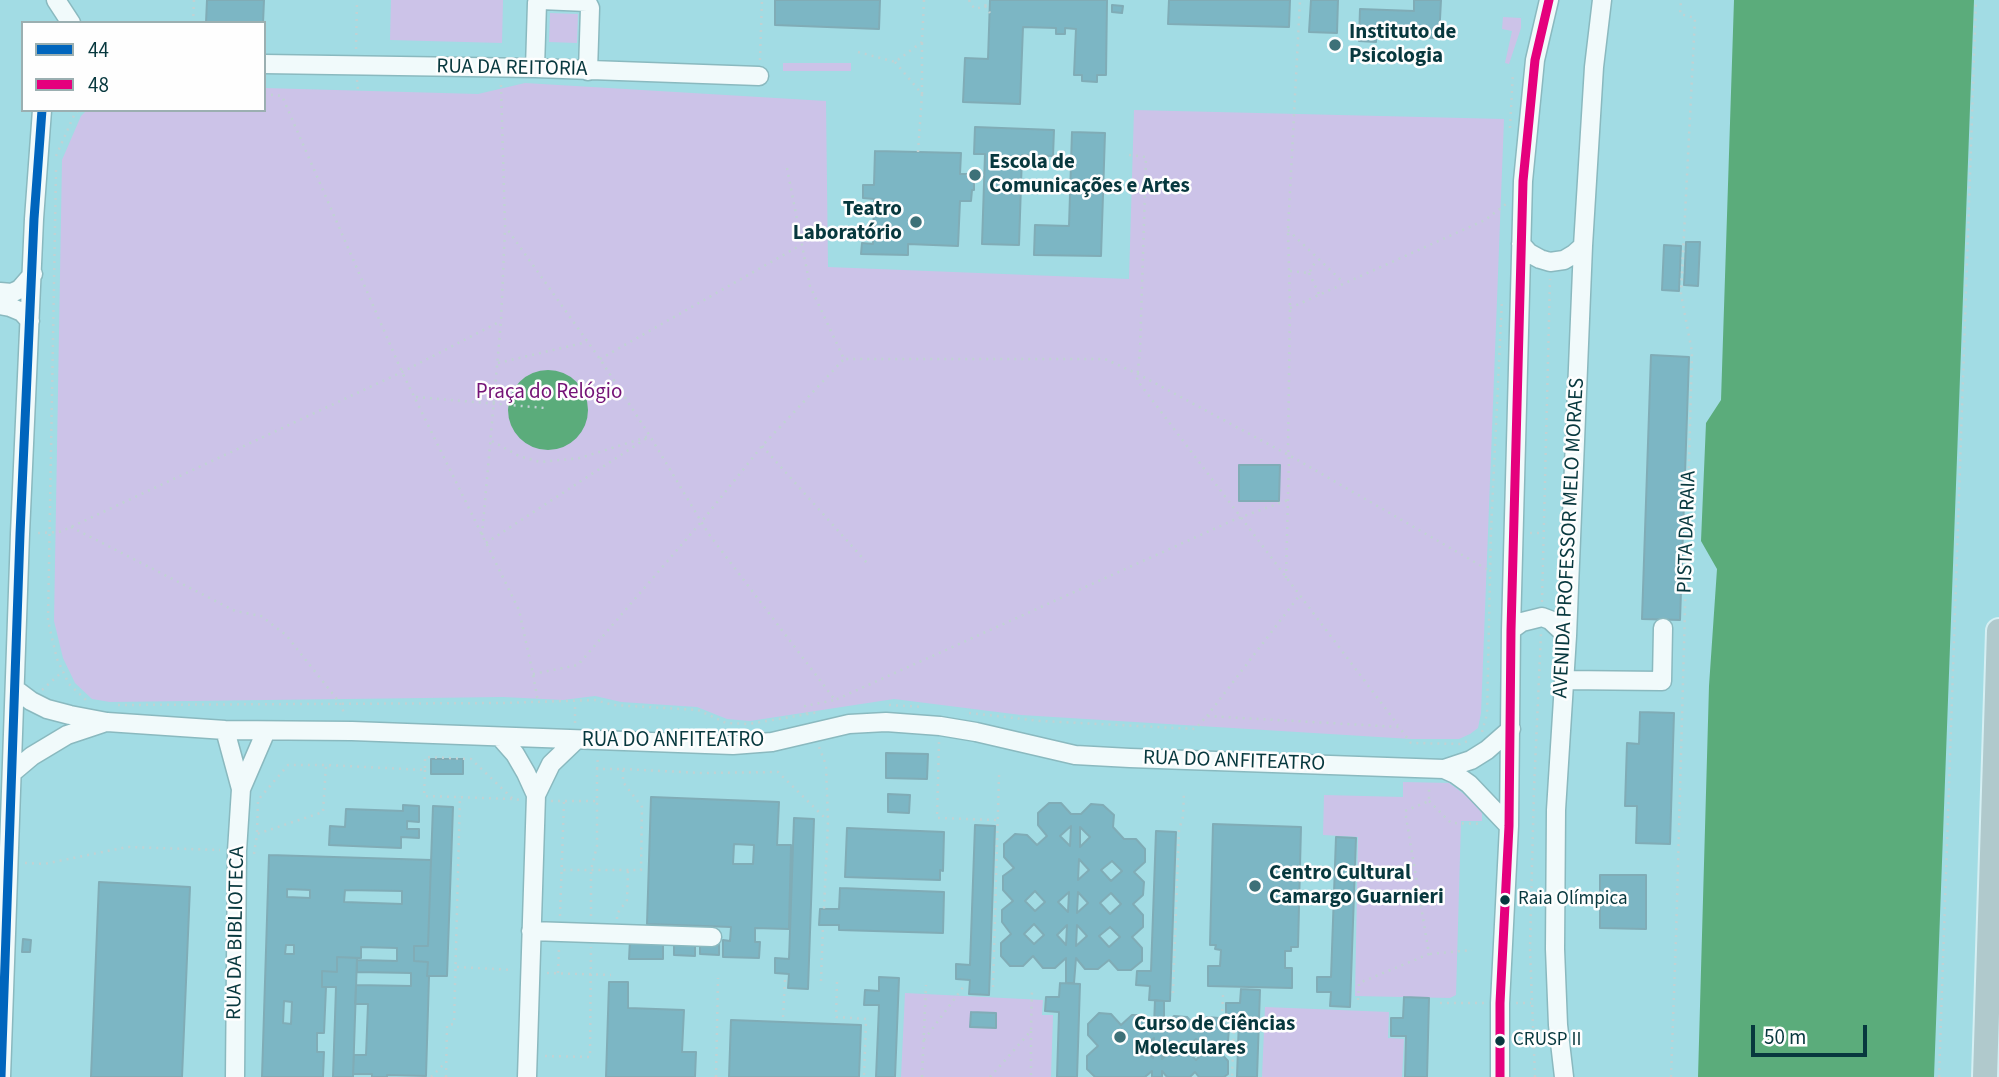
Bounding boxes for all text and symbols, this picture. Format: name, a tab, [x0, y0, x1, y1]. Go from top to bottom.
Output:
place label: Instituto de Psicologia	[1349, 20, 1456, 70]
legend	[21, 21, 266, 112]
text: 44	[88, 35, 109, 65]
marker: Instituto de Psicologia	[1327, 37, 1343, 53]
street label: RUA DA REITORIA	[436, 55, 588, 83]
text: 48	[88, 70, 109, 100]
place label: Escola de Comunicações e Artes	[989, 150, 1190, 200]
marker: Escola de Comunicações e Artes	[967, 167, 983, 183]
place label: Teatro Laboratório	[793, 197, 902, 247]
marker: Teatro Laboratório	[908, 214, 924, 230]
street label: AVENIDA PROFESSOR MELO MORAES	[1549, 377, 1591, 699]
park label: Praça do Relógio	[476, 380, 622, 406]
street label: PISTA DA RAIA	[1673, 470, 1703, 594]
street label: RUA DO ANFITEATRO	[582, 728, 764, 754]
street label: RUA DO ANFITEATRO	[1142, 746, 1326, 778]
street label: RUA DA BIBLIOTECA	[223, 846, 251, 1020]
place label: Centro Cultural Camargo Guarnieri	[1269, 861, 1444, 911]
marker: Centro Cultural Camargo Guarnieri	[1247, 878, 1263, 894]
place label: Raia Olímpica	[1518, 889, 1628, 911]
marker: Raia Olímpica	[1498, 893, 1512, 907]
scale bar	[1754, 1010, 1870, 1054]
place label: Curso de Ciências Moleculares	[1134, 1012, 1295, 1062]
text: 50 m	[1764, 1022, 1806, 1052]
marker: Curso de Ciências Moleculares	[1112, 1029, 1128, 1045]
place label: CRUSP II	[1513, 1030, 1581, 1052]
marker: CRUSP II	[1493, 1034, 1507, 1048]

